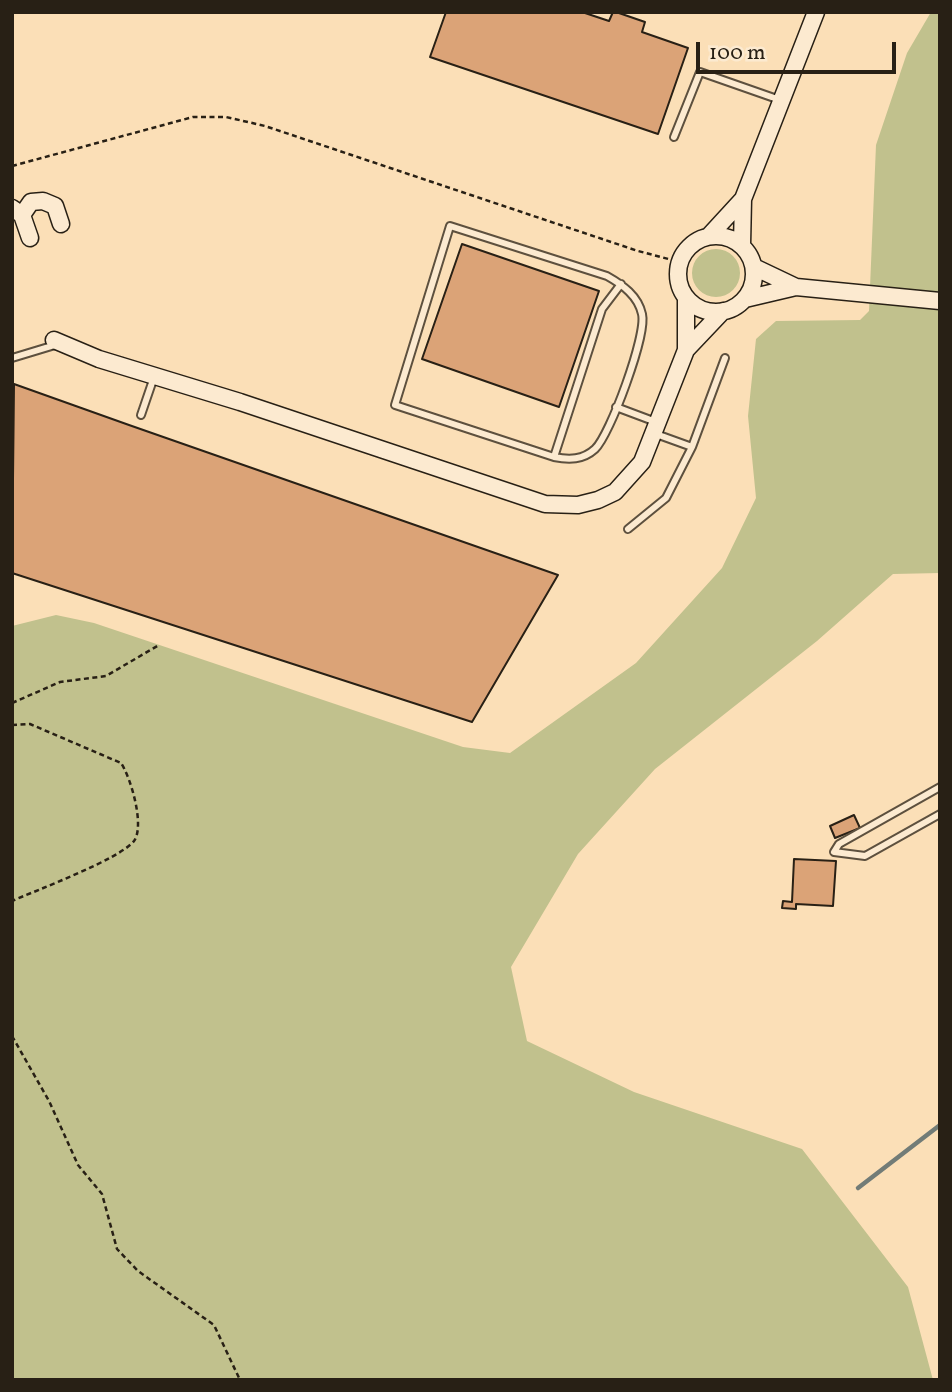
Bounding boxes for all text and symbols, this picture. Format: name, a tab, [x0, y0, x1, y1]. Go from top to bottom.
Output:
scale bar	[700, 28, 900, 72]
text: 100 m	[709, 39, 766, 68]

